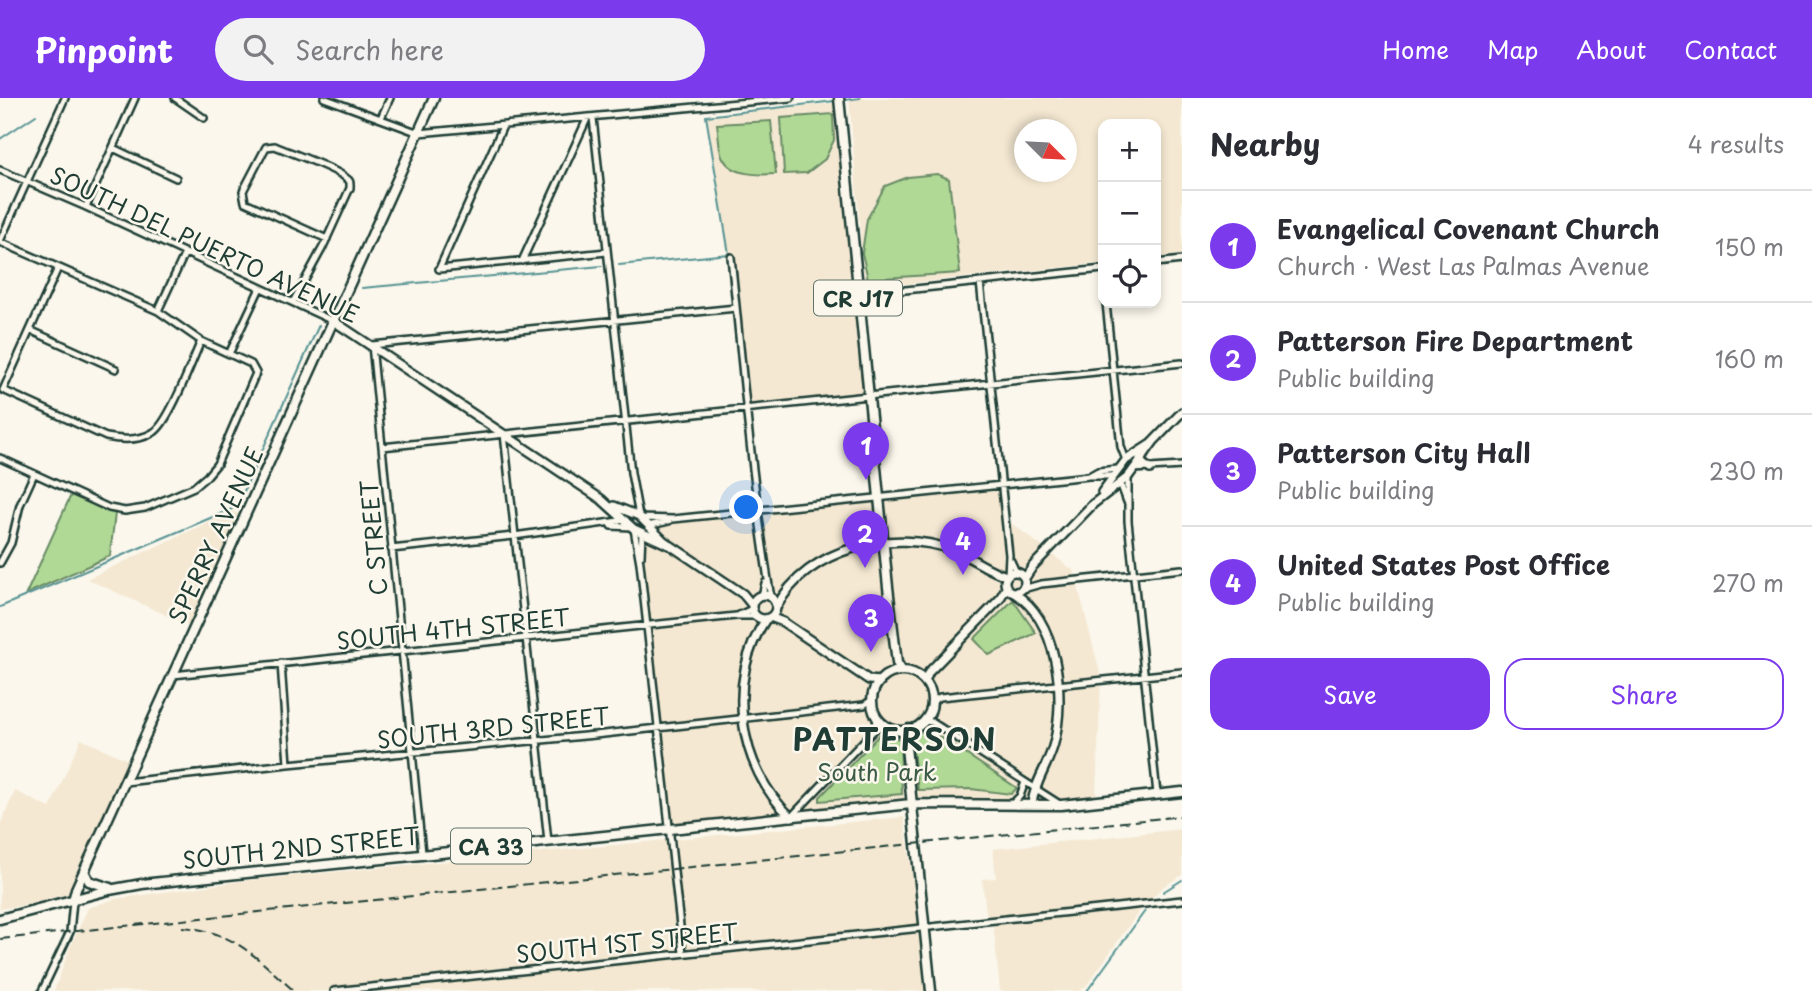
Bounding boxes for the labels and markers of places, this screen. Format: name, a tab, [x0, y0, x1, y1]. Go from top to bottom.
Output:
pin: 1	[843, 422, 889, 480]
pin: 2	[842, 510, 888, 568]
pin: 4	[940, 517, 986, 575]
pin: 3	[848, 594, 894, 652]

